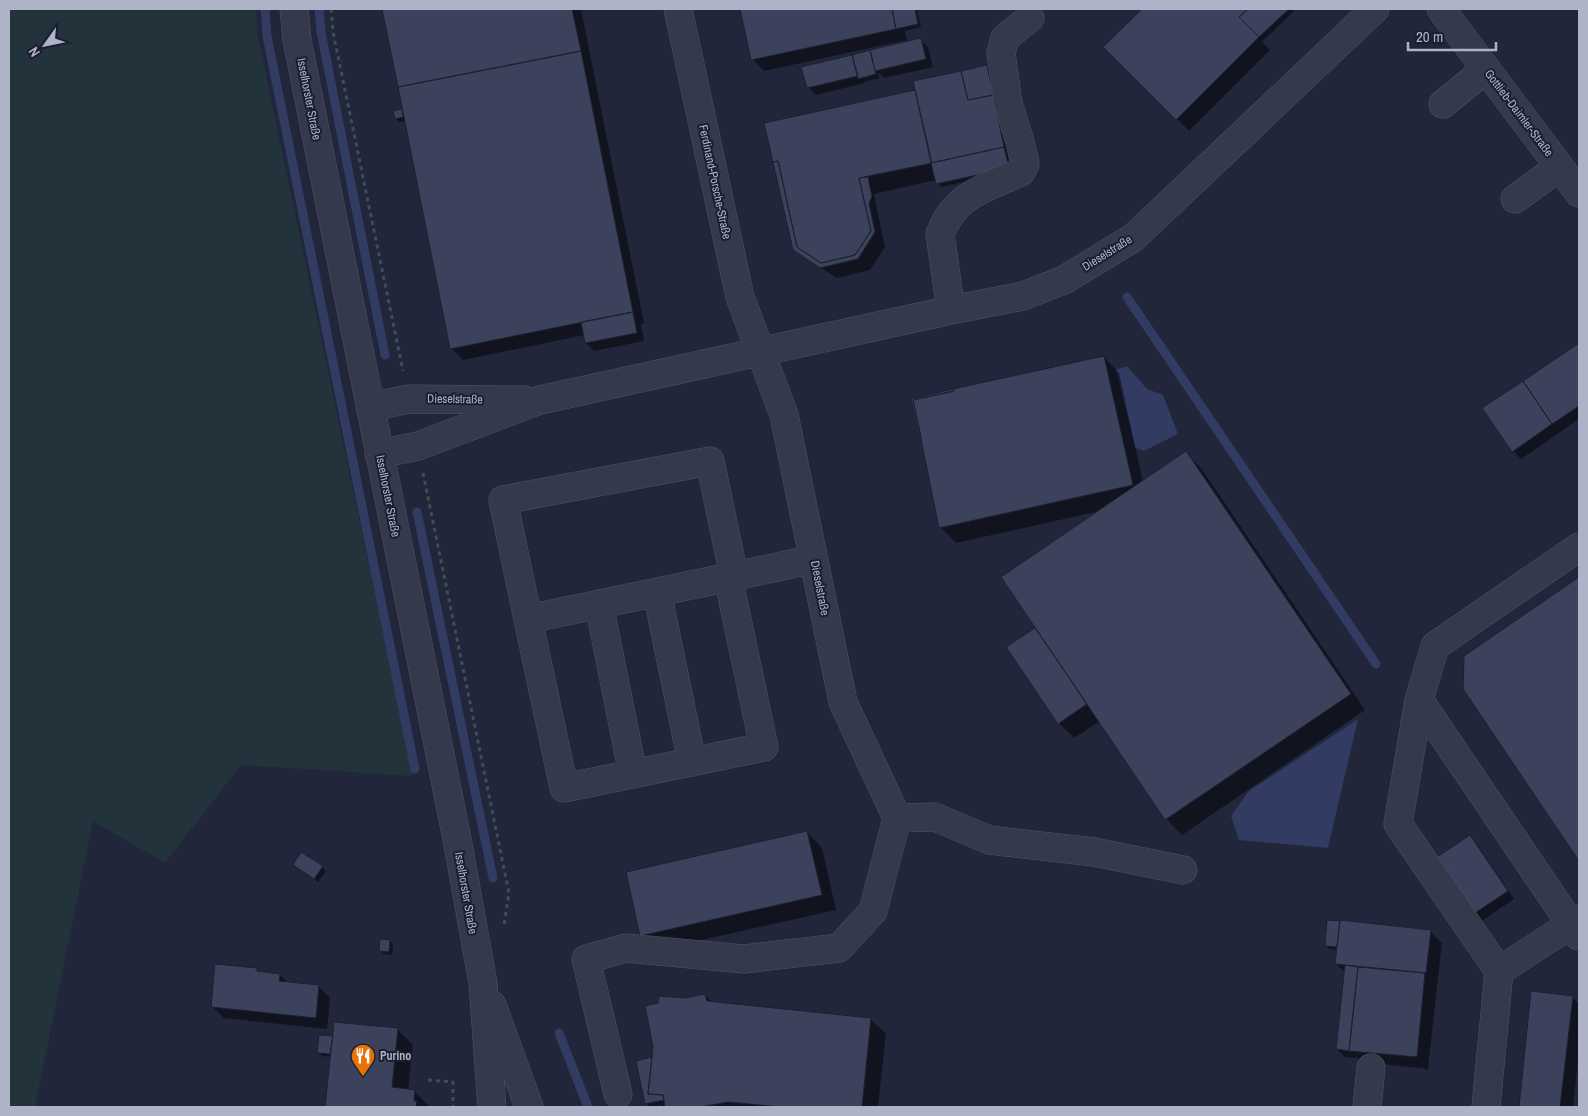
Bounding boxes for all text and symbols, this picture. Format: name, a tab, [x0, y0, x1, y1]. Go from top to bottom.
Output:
north arrow	[20, 20, 70, 70]
scale bar	[1408, 20, 1496, 52]
text: 20 m	[1416, 26, 1443, 47]
text: N	[24, 44, 44, 60]
street label: Isselhorster Straße	[293, 57, 325, 141]
street label: Gottlieb-Daimler-Straße	[1481, 66, 1557, 160]
street label: Ferdinand-Porsche-Straße	[695, 123, 735, 241]
street label: Dieselstraße	[1079, 231, 1135, 275]
street label: Dieselstraße	[427, 391, 483, 407]
street label: Isselhorster Straße	[372, 454, 404, 538]
street label: Dieselstraße	[807, 559, 833, 617]
street label: Isselhorster Straße	[451, 851, 481, 935]
restaurant icon: Purino	[350, 1043, 376, 1077]
place label: Purino	[380, 1048, 411, 1064]

